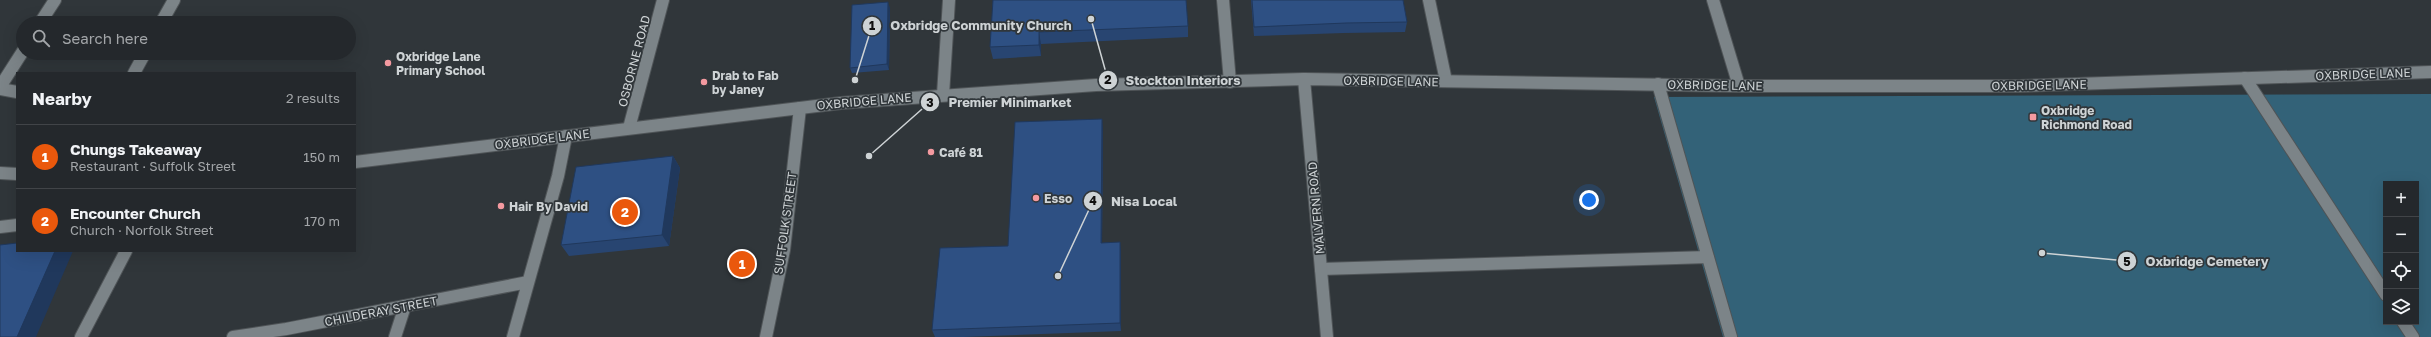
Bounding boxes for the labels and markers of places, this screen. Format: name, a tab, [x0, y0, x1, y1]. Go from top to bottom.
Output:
callout: Oxbridge Community Church	[862, 13, 1079, 38]
place label: Oxbridge Lane Primary School	[396, 49, 485, 78]
marker: Oxbridge Lane Primary School	[383, 58, 393, 68]
place label: Drab to Fab by Janey	[712, 68, 779, 97]
callout: Stockton Interiors	[1098, 68, 1249, 93]
marker: Drab to Fab by Janey	[699, 77, 709, 87]
callout: Premier Minimarket	[920, 90, 1079, 115]
place label: Oxbridge Richmond Road	[2041, 103, 2132, 132]
marker: Oxbridge Richmond Road	[2028, 112, 2038, 122]
place label: Café 81	[939, 145, 983, 160]
marker: Café 81	[926, 147, 936, 157]
callout: Nisa Local	[1083, 189, 1185, 214]
place label: Esso	[1044, 191, 1072, 206]
marker: Esso	[1031, 193, 1041, 203]
pin: 2	[612, 197, 638, 227]
place label: Hair By David	[509, 199, 588, 214]
marker: Hair By David	[496, 201, 506, 211]
pin: 1	[729, 249, 755, 279]
callout: Oxbridge Cemetery	[2117, 249, 2276, 274]

